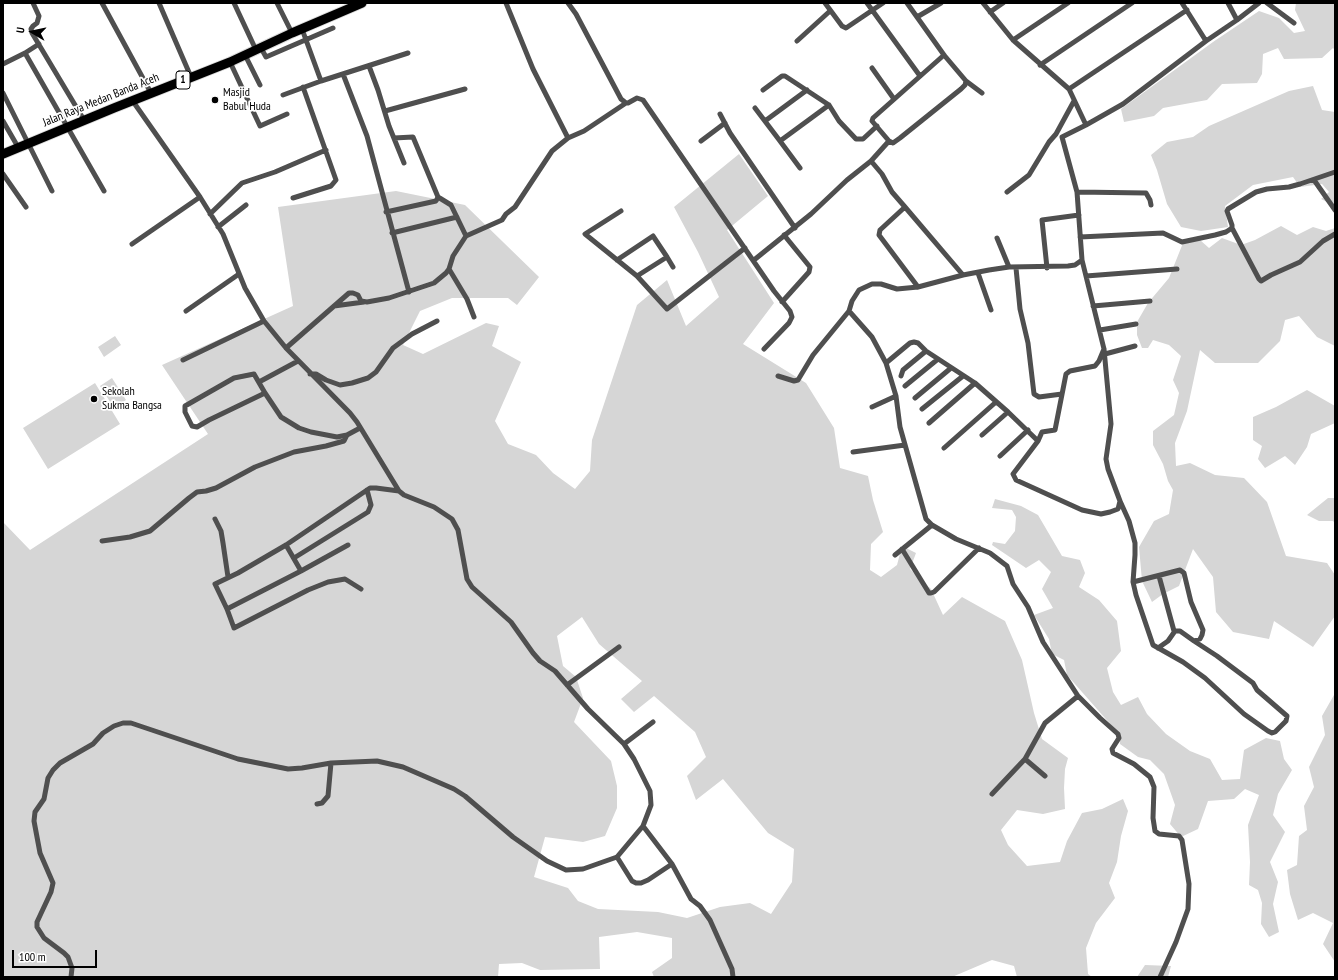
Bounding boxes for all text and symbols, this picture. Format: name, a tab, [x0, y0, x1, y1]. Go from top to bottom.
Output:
north arrow	[12, 12, 52, 52]
text: U	[13, 26, 28, 34]
street label: Jalan Raya Medan Banda Aceh	[41, 70, 161, 130]
road number: 1	[176, 71, 190, 89]
place label: Masjid Babul Huda	[223, 86, 271, 114]
marker: Masjid Babul Huda	[210, 95, 220, 105]
place label: Sekolah Sukma Bangsa	[102, 385, 162, 413]
marker: Sekolah Sukma Bangsa	[89, 394, 99, 404]
scale bar	[14, 942, 99, 968]
text: 100 m	[19, 949, 46, 964]

